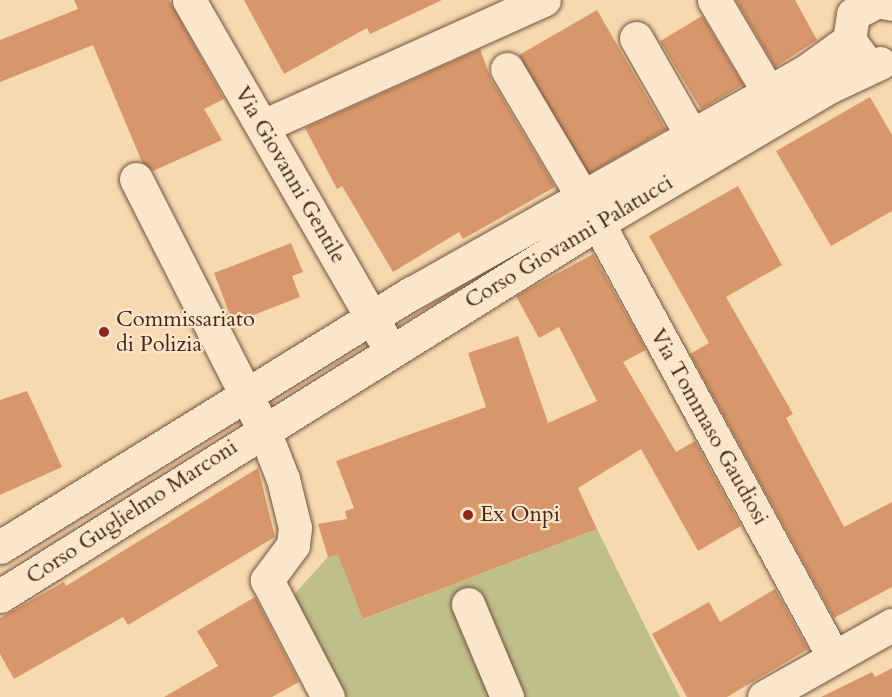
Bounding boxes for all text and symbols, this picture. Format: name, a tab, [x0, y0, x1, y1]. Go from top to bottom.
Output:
street label: Via Giovanni Gentile	[229, 82, 351, 268]
street label: Corso Giovanni Palatucci	[460, 169, 678, 315]
place label: Commissariato di Polizia	[116, 306, 255, 358]
street label: Via Tommaso Gaudiosi	[644, 324, 774, 530]
marker: Commissariato di Polizia	[97, 325, 111, 339]
street label: Corso Guglielmo Marconi	[22, 434, 242, 590]
place label: Ex Onpi	[480, 502, 560, 528]
marker: Ex Onpi	[461, 508, 475, 522]

